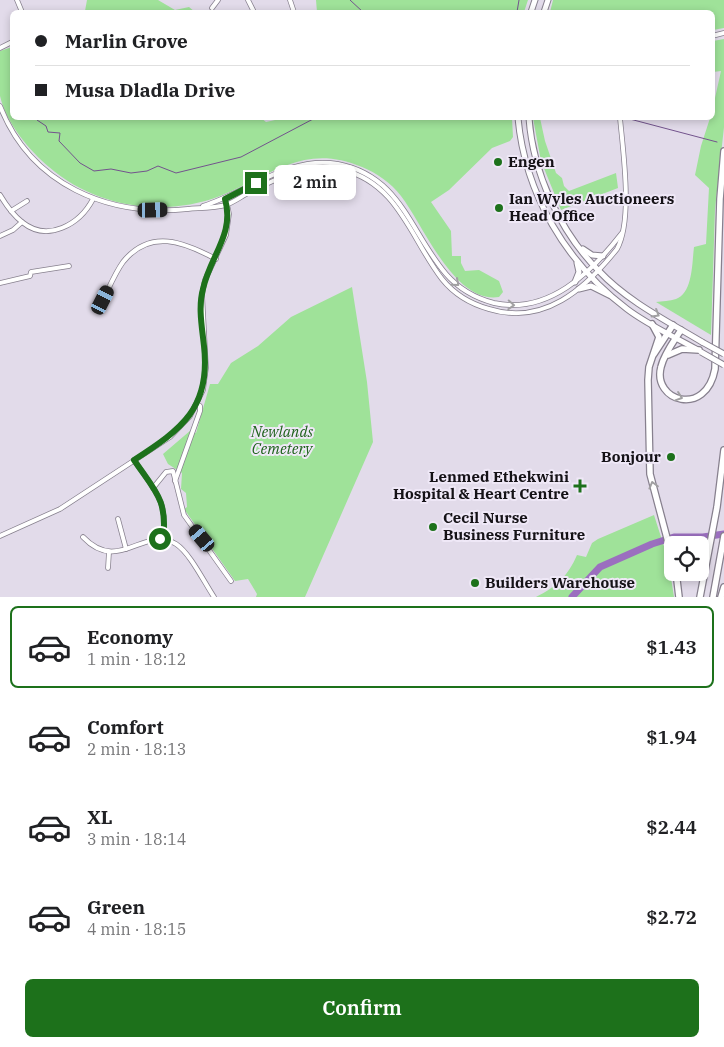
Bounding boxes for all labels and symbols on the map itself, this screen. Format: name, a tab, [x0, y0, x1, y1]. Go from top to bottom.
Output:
place label: Engen	[508, 152, 555, 171]
marker: Engen	[492, 156, 504, 168]
callout: 2 min	[274, 166, 356, 200]
route end	[245, 172, 267, 194]
place label: Ian Wyles Auctioneers Head Office	[509, 189, 674, 225]
car	[137, 202, 168, 218]
marker: Ian Wyles Auctioneers Head Office	[493, 202, 505, 214]
one-way arrow	[450, 277, 459, 286]
car	[89, 283, 116, 317]
one-way arrow	[508, 300, 515, 310]
one-way arrow	[650, 307, 659, 317]
one-way arrow	[674, 392, 683, 402]
park label: Newlands Cemetery	[250, 422, 314, 458]
place label: Bonjour	[601, 447, 662, 466]
marker: Bonjour	[665, 451, 677, 463]
place label: Lenmed Ethekwini Hospital & Heart Centre	[393, 467, 569, 503]
marker: Lenmed Ethekwini Hospital & Heart Centre	[573, 479, 587, 493]
one-way arrow	[648, 481, 659, 490]
place label: Cecil Nurse Business Furniture	[443, 508, 585, 544]
marker: Cecil Nurse Business Furniture	[427, 521, 439, 533]
car	[186, 522, 217, 554]
route start	[149, 528, 171, 550]
place label: Builders Warehouse	[485, 573, 635, 592]
marker: Builders Warehouse	[469, 577, 481, 589]

